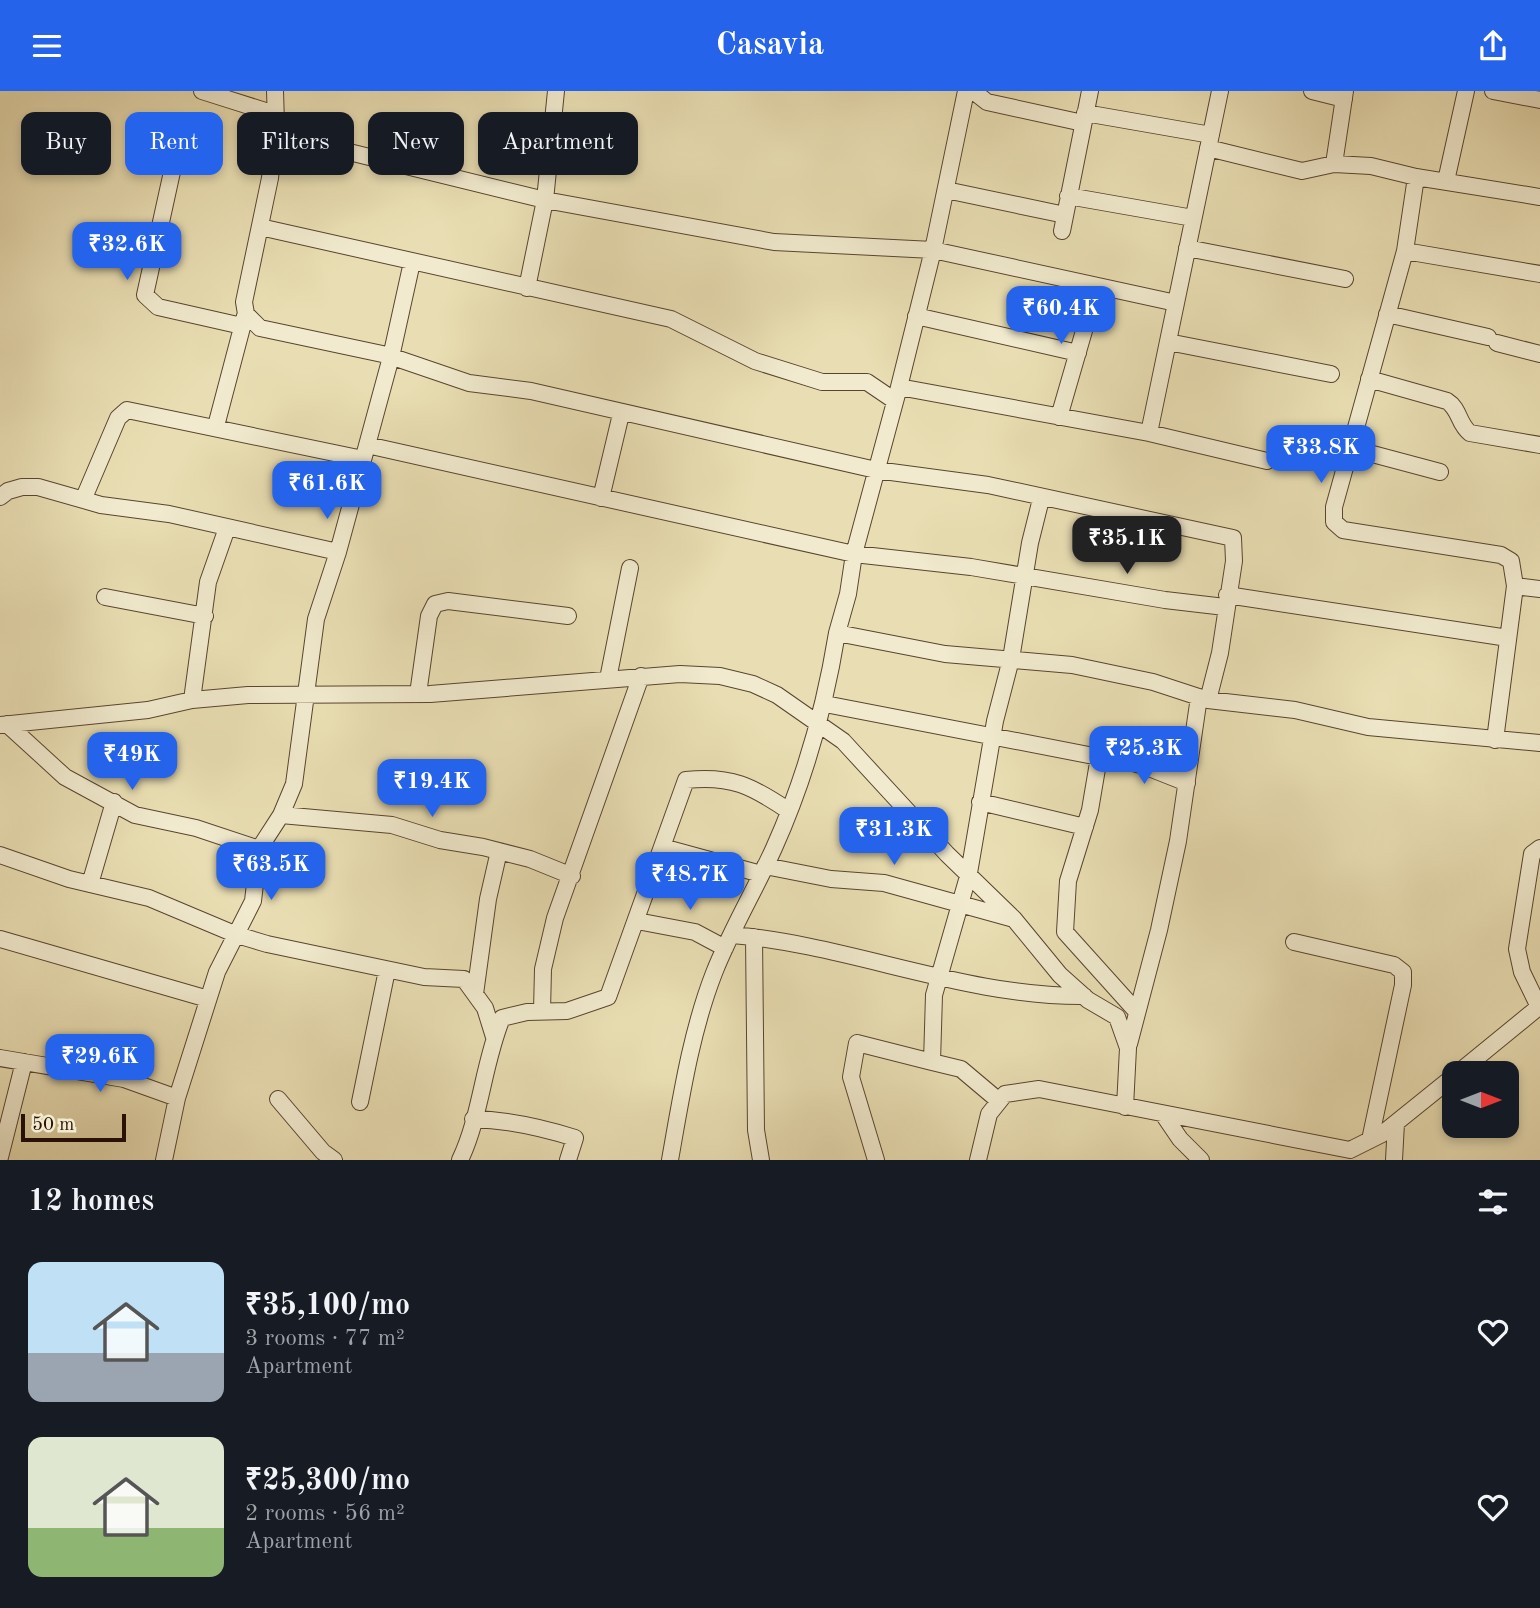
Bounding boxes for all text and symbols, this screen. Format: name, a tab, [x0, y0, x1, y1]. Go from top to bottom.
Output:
icon: menu	[28, 27, 66, 65]
icon: share	[1474, 27, 1512, 65]
text: Casavia	[716, 30, 824, 62]
chip: Buy	[21, 112, 111, 175]
chip: Rent	[125, 112, 223, 175]
chip: Filters	[237, 112, 354, 175]
chip: New	[368, 112, 464, 175]
chip: Apartment	[478, 112, 638, 175]
pin: ₹32.6K	[70, 223, 184, 282]
text: ₹32.6K	[88, 233, 166, 256]
pin: ₹60.4K	[1004, 287, 1118, 346]
text: ₹60.4K	[1022, 297, 1100, 320]
pin: ₹33.8K	[1264, 425, 1378, 485]
text: ₹33.8K	[1282, 436, 1360, 459]
pin: ₹61.6K	[270, 461, 384, 521]
text: ₹61.6K	[288, 472, 366, 495]
pin: ₹35.1K	[1070, 517, 1184, 576]
text: ₹35.1K	[1088, 527, 1166, 550]
pin: ₹25.3K	[1087, 727, 1201, 786]
pin: ₹49K	[91, 733, 173, 792]
text: ₹25.3K	[1105, 737, 1183, 760]
text: ₹49K	[103, 743, 161, 766]
pin: ₹19.4K	[375, 759, 489, 819]
text: ₹19.4K	[393, 770, 471, 793]
pin: ₹31.3K	[837, 807, 951, 867]
text: ₹31.3K	[855, 818, 933, 841]
pin: ₹63.5K	[214, 843, 328, 902]
text: ₹63.5K	[232, 853, 310, 876]
pin: ₹48.7K	[633, 853, 747, 912]
text: ₹48.7K	[651, 863, 729, 886]
pin: ₹29.6K	[43, 1035, 157, 1094]
text: ₹29.6K	[61, 1045, 139, 1068]
north arrow	[1442, 1061, 1519, 1137]
map controls	[1442, 1061, 1519, 1138]
scale bar	[21, 1111, 126, 1143]
text: 50 m	[32, 1116, 74, 1135]
icon: filters	[1474, 1183, 1512, 1221]
text: 12 homes	[28, 1187, 154, 1217]
icon: home	[84, 1290, 168, 1374]
text: ₹35,100/mo	[245, 1291, 410, 1321]
icon: heart	[1474, 1313, 1512, 1351]
text: 3 rooms · 77 m²	[245, 1327, 405, 1350]
text: Apartment	[245, 1355, 353, 1378]
icon: home	[84, 1465, 168, 1549]
text: ₹25,300/mo	[245, 1466, 410, 1496]
icon: heart	[1474, 1488, 1512, 1526]
text: 2 rooms · 56 m²	[245, 1502, 405, 1525]
text: Apartment	[245, 1530, 353, 1553]

